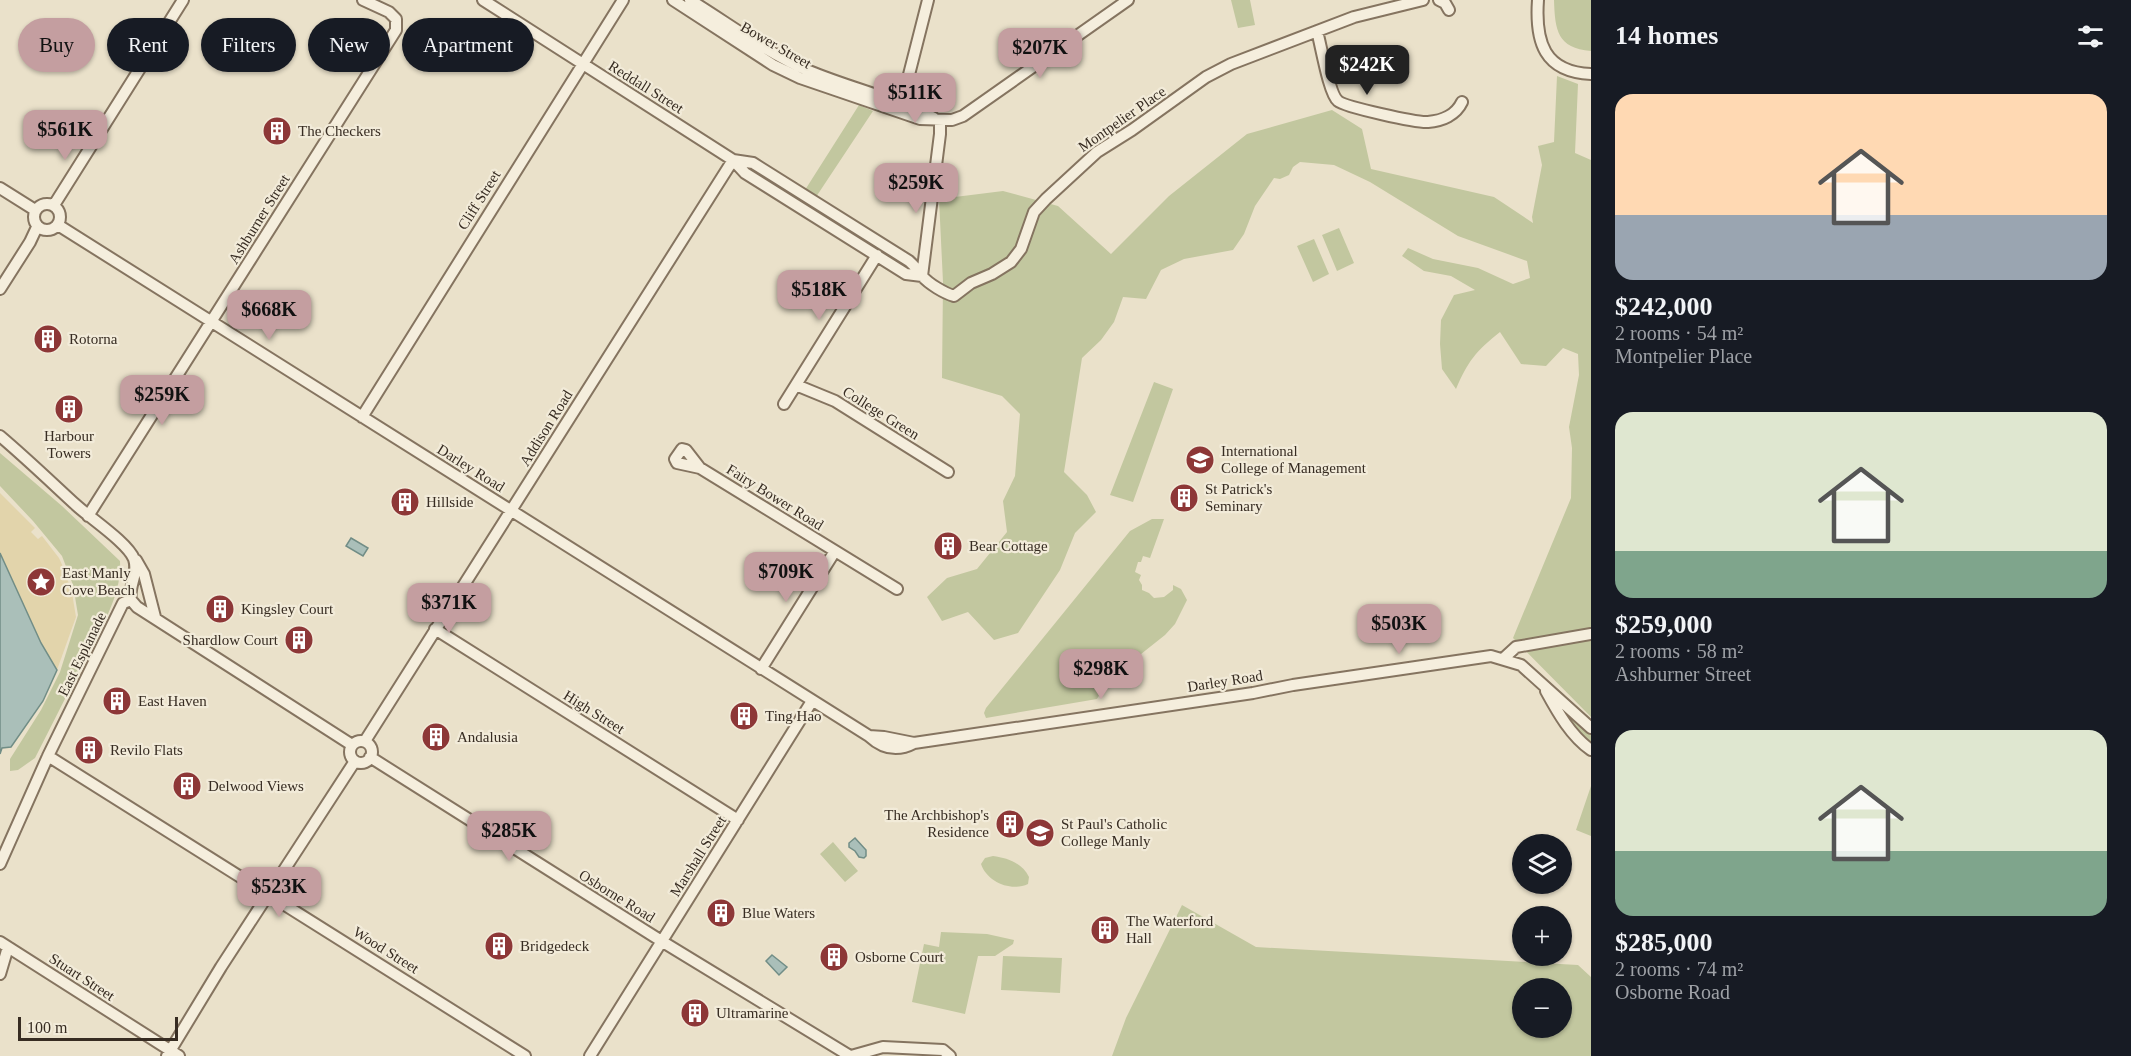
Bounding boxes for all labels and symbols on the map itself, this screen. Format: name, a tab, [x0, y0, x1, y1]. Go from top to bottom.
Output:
street label: Bower Street	[738, 18, 815, 72]
pin: $207K	[998, 28, 1082, 79]
pin: $242K	[1325, 45, 1409, 96]
street label: Reddall Street	[606, 58, 687, 117]
pin: $511K	[873, 73, 957, 124]
street label: Montpelier Place	[1075, 83, 1169, 155]
pin: $561K	[23, 110, 107, 161]
building icon: The Checkers	[261, 115, 293, 147]
place label: The Checkers	[298, 123, 381, 139]
pin: $259K	[874, 163, 958, 214]
street label: Cliff Street	[455, 167, 504, 233]
street label: Ashburner Street	[225, 171, 293, 267]
pin: $518K	[777, 270, 861, 321]
pin: $668K	[227, 290, 311, 341]
building icon: Rotorna	[32, 323, 64, 355]
place label: Rotorna	[69, 331, 118, 347]
pin: $259K	[120, 375, 204, 426]
street label: College Green	[840, 383, 923, 443]
street label: Addison Road	[516, 387, 576, 469]
building icon: Harbour Towers	[53, 393, 85, 425]
place label: Harbour Towers	[44, 428, 94, 461]
street label: Darley Road	[434, 441, 508, 495]
place label: International College of Management	[1221, 443, 1367, 476]
school or university icon: International College of Management	[1184, 444, 1216, 476]
street label: Fairy Bower Road	[724, 461, 827, 533]
place label: St Patrick's Seminary	[1205, 481, 1272, 514]
building icon: St Patrick's Seminary	[1168, 482, 1200, 514]
building icon: Hillside	[389, 486, 421, 518]
place label: Hillside	[426, 494, 474, 510]
building icon: Bear Cottage	[932, 530, 964, 562]
place label: Bear Cottage	[969, 538, 1048, 554]
pin: $709K	[744, 552, 828, 603]
place label: East Manly Cove Beach	[62, 565, 135, 598]
place icon: East Manly Cove Beach	[25, 566, 57, 598]
pin: $371K	[407, 583, 491, 634]
building icon: Kingsley Court	[204, 593, 236, 625]
place label: Kingsley Court	[241, 601, 334, 617]
pin: $503K	[1357, 604, 1441, 655]
street label: East Esplanade	[55, 609, 109, 699]
building icon: Shardlow Court	[283, 624, 315, 656]
place label: Shardlow Court	[183, 632, 279, 648]
pin: $298K	[1059, 649, 1143, 700]
street label: Darley Road	[1186, 667, 1264, 695]
building icon: East Haven	[101, 685, 133, 717]
street label: High Street	[561, 687, 628, 737]
place label: East Haven	[138, 693, 207, 709]
building icon: Ting Hao	[728, 700, 760, 732]
place label: Ting Hao	[765, 708, 822, 724]
building icon: Andalusia	[420, 721, 452, 753]
place label: Andalusia	[457, 729, 518, 745]
building icon: Revilo Flats	[73, 734, 105, 766]
place label: Revilo Flats	[110, 742, 183, 758]
building icon: Delwood Views	[171, 770, 203, 802]
place label: Delwood Views	[208, 778, 304, 794]
place label: The Archbishop's Residence	[884, 807, 989, 840]
building icon: The Archbishop's Residence	[994, 808, 1026, 840]
pin: $285K	[467, 811, 551, 862]
street label: Marshall Street	[667, 812, 730, 899]
place label: St Paul's Catholic College Manly	[1061, 816, 1167, 849]
school or university icon: St Paul's Catholic College Manly	[1024, 817, 1056, 849]
street label: Osborne Road	[576, 866, 658, 926]
pin: $523K	[237, 867, 321, 918]
building icon: Blue Waters	[705, 897, 737, 929]
place label: Blue Waters	[742, 905, 815, 921]
place label: The Waterford Hall	[1126, 913, 1214, 946]
building icon: The Waterford Hall	[1089, 914, 1121, 946]
street label: Wood Street	[350, 924, 422, 977]
building icon: Bridgedeck	[483, 930, 515, 962]
place label: Bridgedeck	[520, 938, 590, 954]
building icon: Osborne Court	[818, 941, 850, 973]
place label: Osborne Court	[855, 949, 945, 965]
street label: Stuart Street	[46, 950, 118, 1004]
building icon: Ultramarine	[679, 997, 711, 1029]
place label: Ultramarine	[716, 1005, 789, 1021]
scale bar	[18, 1014, 178, 1042]

